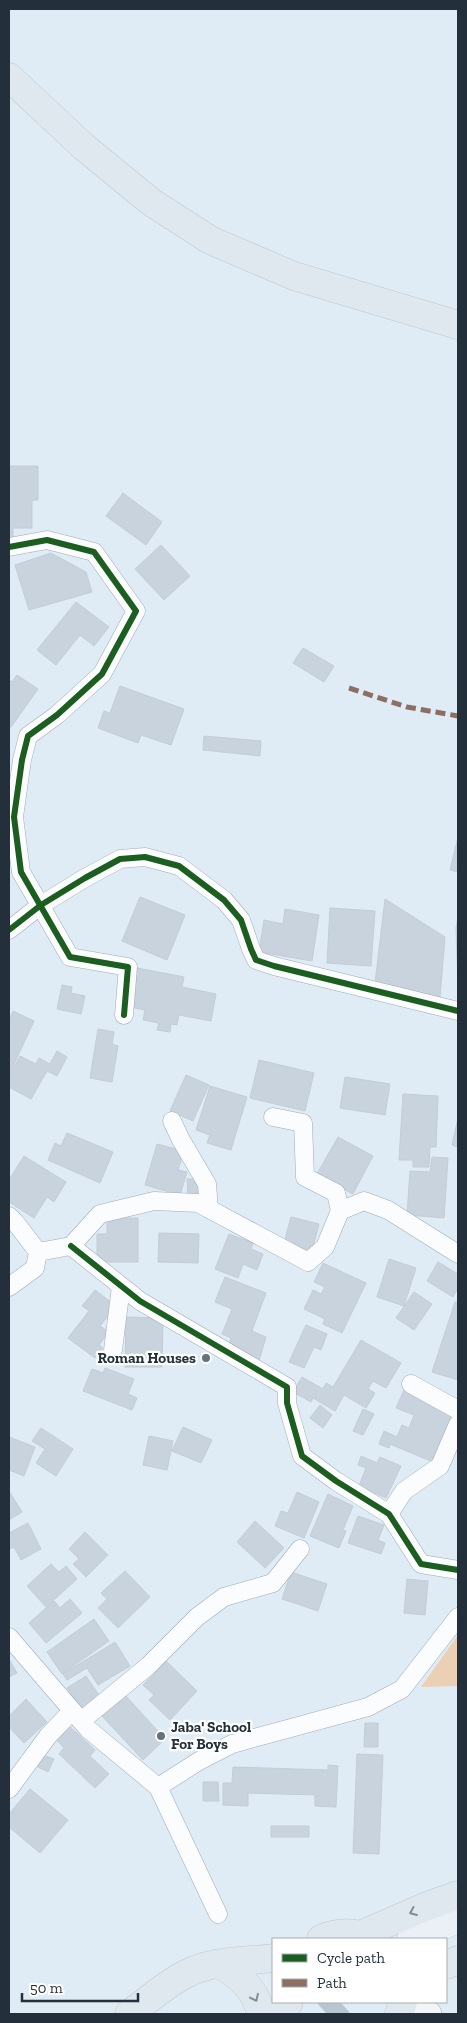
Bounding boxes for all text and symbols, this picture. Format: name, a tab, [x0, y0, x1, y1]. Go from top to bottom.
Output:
place label: Roman Houses	[97, 1349, 196, 1367]
marker: Roman Houses	[200, 1352, 212, 1364]
place label: Jaba' School For Boys	[171, 1718, 251, 1753]
marker: Jaba' School For Boys	[155, 1730, 167, 1742]
one-way arrow	[409, 1906, 418, 1917]
legend	[272, 1938, 447, 2003]
text: Cycle path	[317, 1949, 386, 1967]
scale bar	[22, 1970, 139, 2002]
text: Path	[317, 1974, 347, 1992]
text: 50 m	[30, 1979, 63, 1997]
one-way arrow	[249, 1993, 259, 2002]

